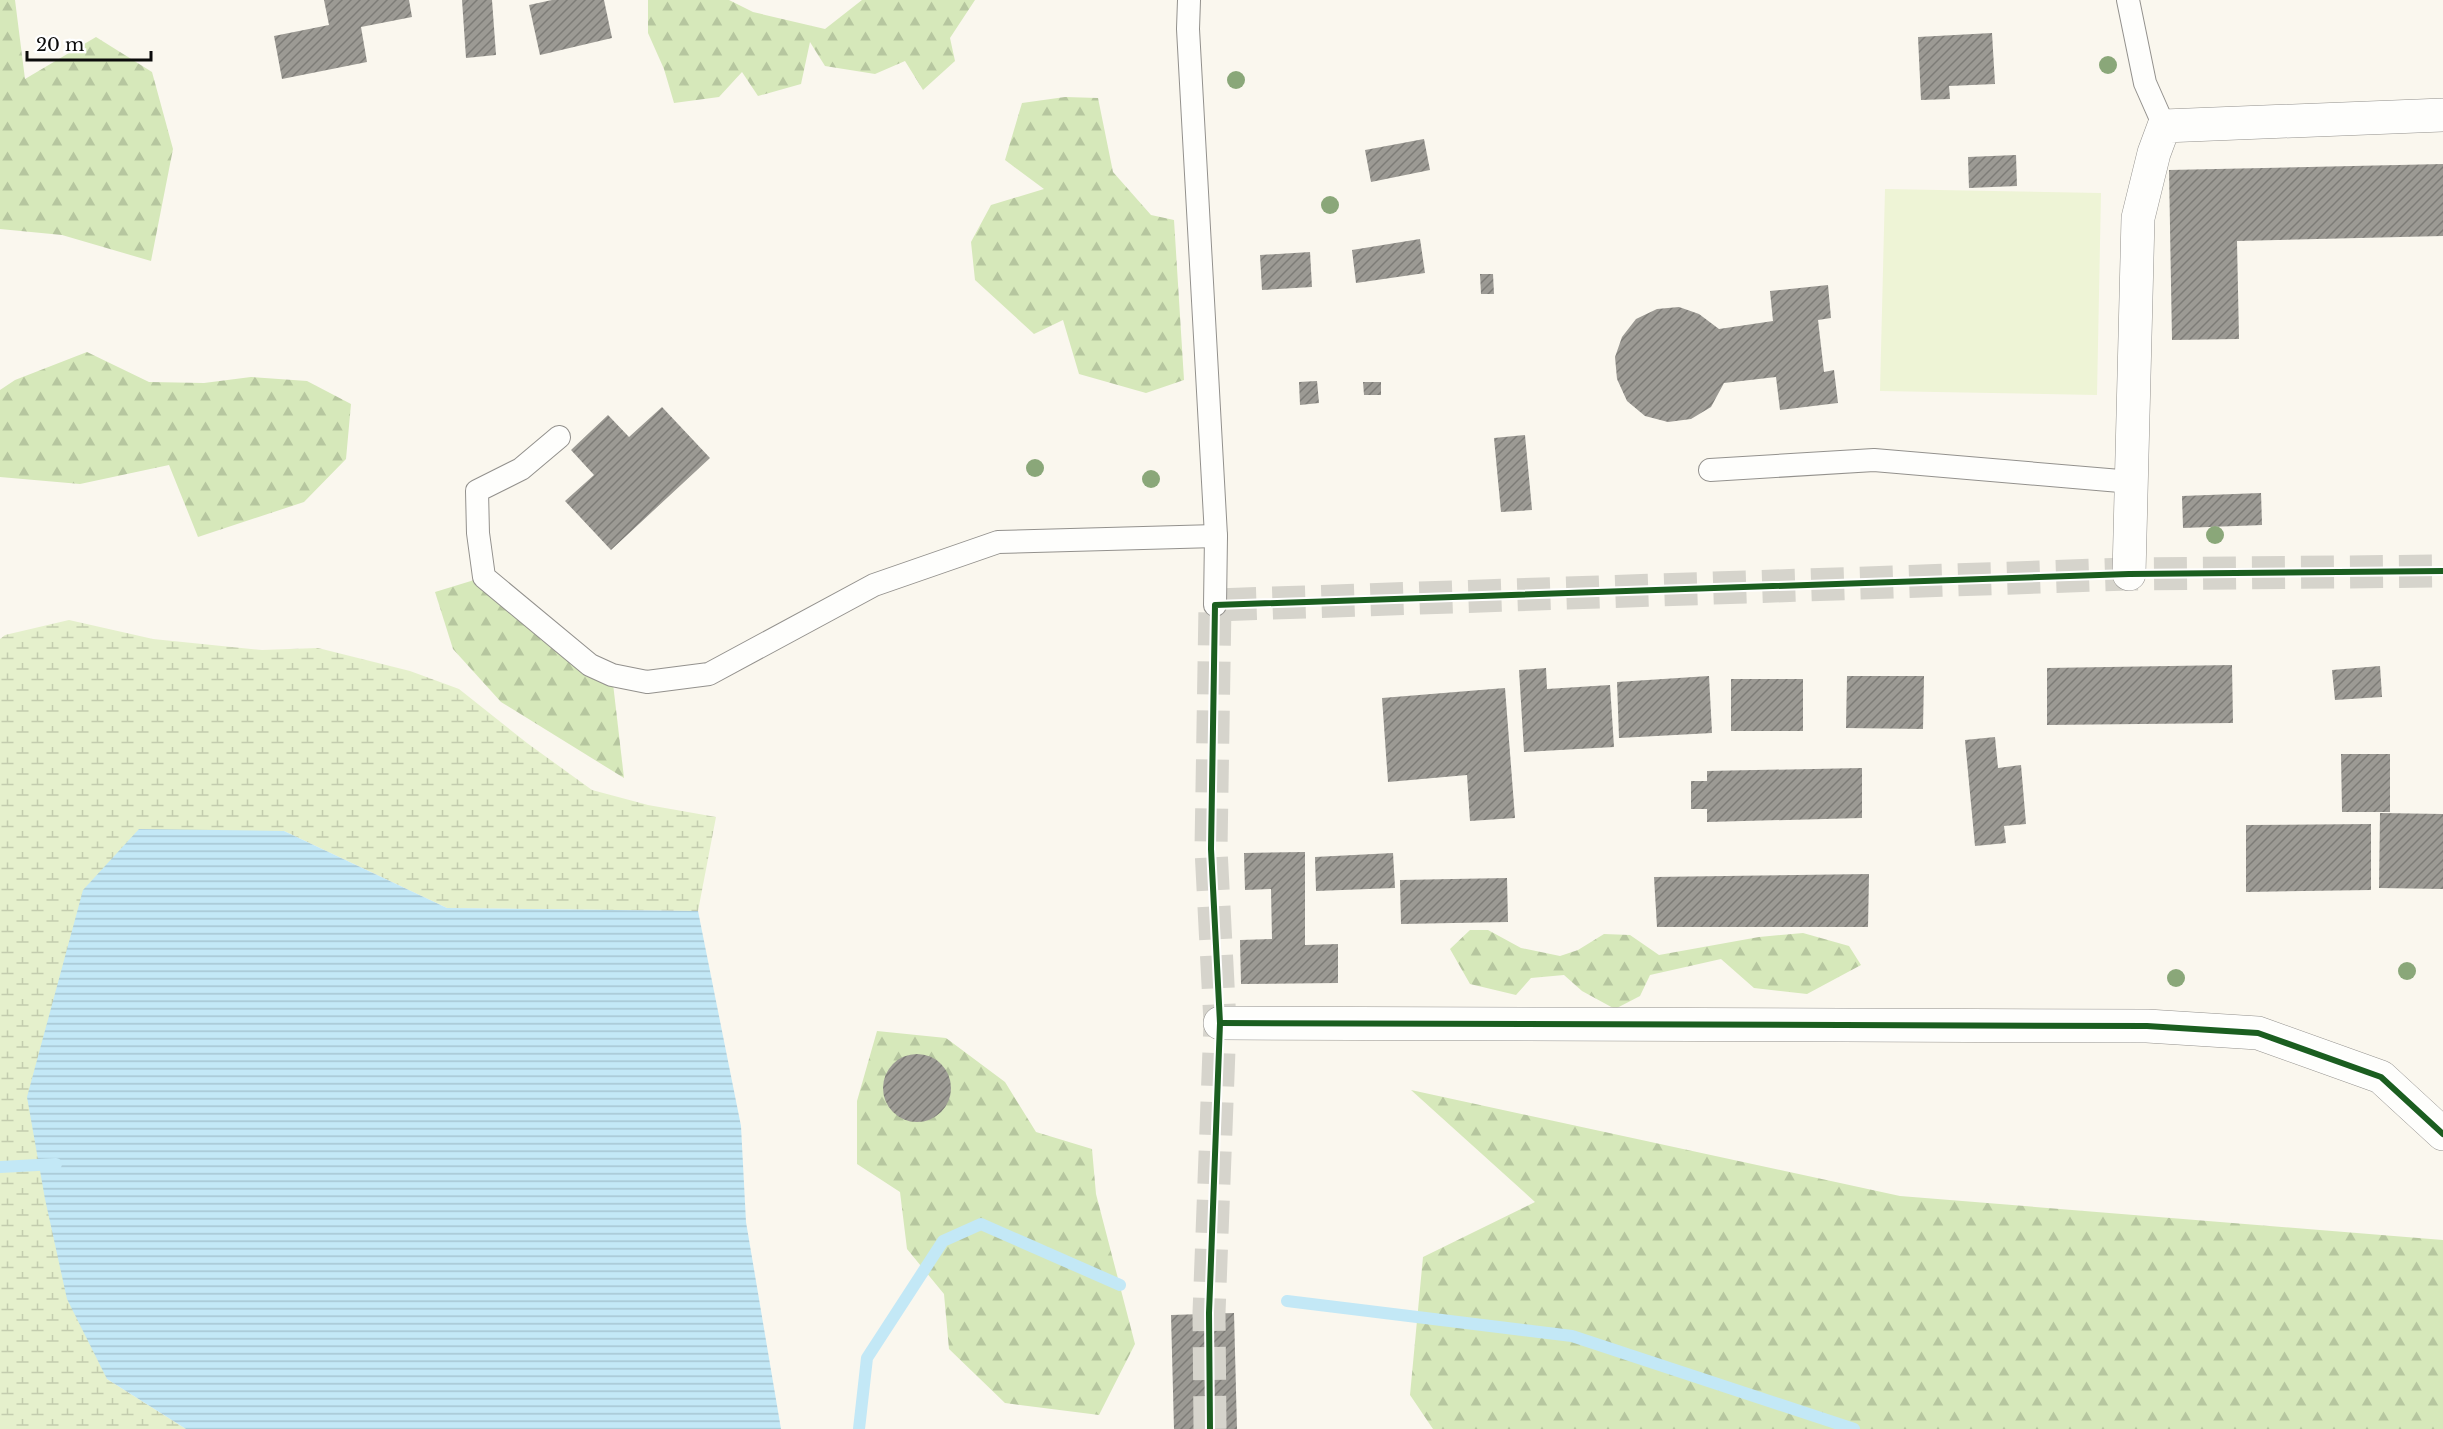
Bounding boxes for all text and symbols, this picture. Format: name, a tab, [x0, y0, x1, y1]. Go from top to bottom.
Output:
scale bar	[27, 24, 152, 62]
text: 20 m	[36, 34, 84, 56]

